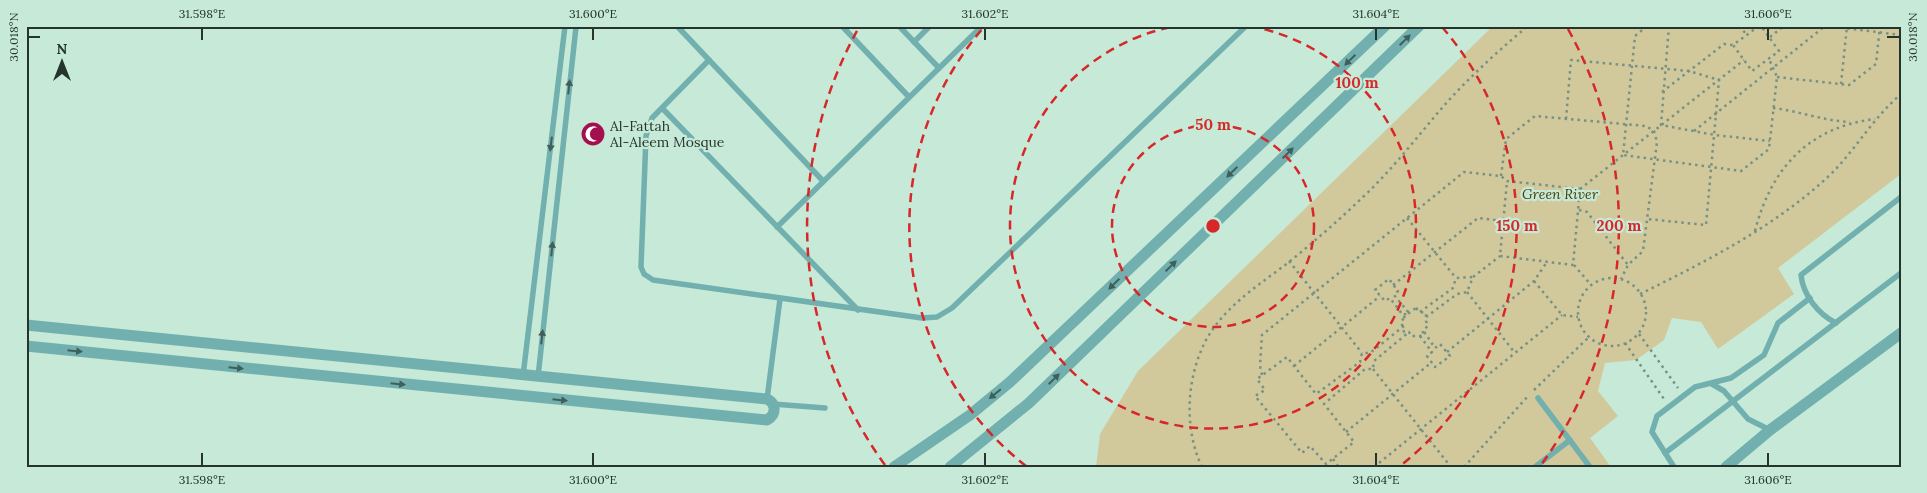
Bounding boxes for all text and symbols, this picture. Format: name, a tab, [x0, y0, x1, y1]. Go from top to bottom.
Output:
text: 31.598°E	[179, 6, 225, 21]
text: 31.600°E	[569, 6, 617, 21]
text: 31.602°E	[962, 6, 1008, 21]
text: 31.604°E	[1353, 6, 1399, 21]
text: 31.606°E	[1744, 6, 1792, 21]
text: 30.018°N	[6, 12, 21, 62]
text: 30.018°N	[1905, 12, 1920, 62]
one-way arrow	[1398, 34, 1410, 46]
north arrow	[38, 38, 88, 88]
text: N	[57, 40, 68, 58]
one-way arrow	[1344, 54, 1356, 66]
text: 100 m	[1336, 73, 1379, 92]
one-way arrow	[565, 79, 573, 95]
text: 50 m	[1195, 115, 1231, 134]
place label: Al-Fattah Al-Aleem Mosque	[609, 117, 725, 151]
mosque icon: Al-Fattah Al-Aleem Mosque	[580, 121, 606, 147]
one-way arrow	[547, 136, 555, 152]
one-way arrow	[1282, 147, 1294, 159]
one-way arrow	[1226, 166, 1238, 178]
park label: Green River	[1522, 185, 1599, 203]
text: 150 m	[1496, 216, 1538, 235]
text: 200 m	[1597, 216, 1642, 235]
centre of rings	[1204, 217, 1222, 235]
one-way arrow	[548, 241, 556, 257]
one-way arrow	[1165, 260, 1177, 272]
one-way arrow	[1108, 278, 1120, 290]
one-way arrow	[538, 329, 546, 345]
one-way arrow	[67, 347, 83, 355]
one-way arrow	[229, 364, 245, 372]
one-way arrow	[1048, 373, 1060, 385]
one-way arrow	[390, 380, 406, 388]
one-way arrow	[989, 389, 1002, 400]
one-way arrow	[552, 396, 568, 404]
text: 31.598°E	[179, 472, 225, 487]
text: 31.600°E	[569, 472, 617, 487]
text: 31.602°E	[962, 472, 1008, 487]
text: 31.604°E	[1353, 472, 1399, 487]
text: 31.606°E	[1744, 472, 1792, 487]

